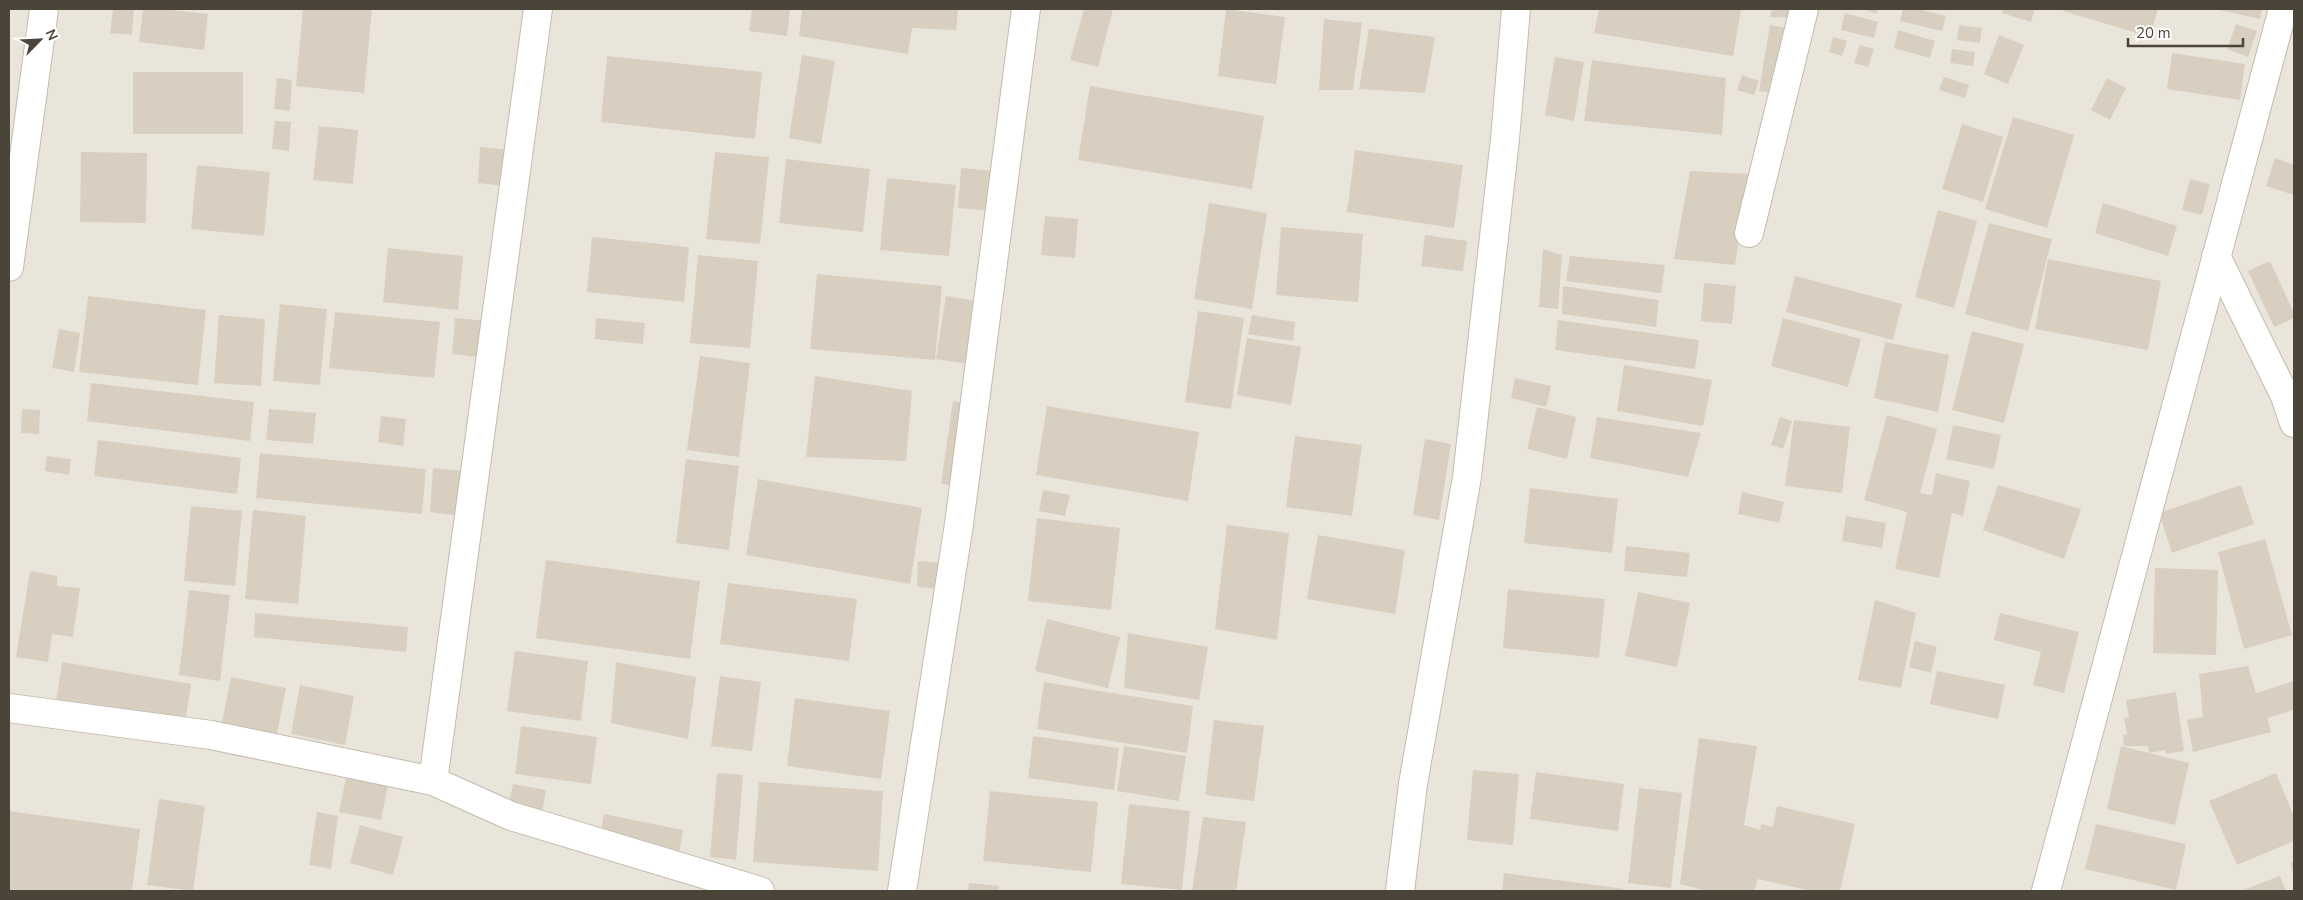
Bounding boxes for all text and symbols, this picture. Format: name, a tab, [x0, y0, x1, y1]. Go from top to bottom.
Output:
north arrow	[15, 15, 65, 65]
scale bar	[2128, 15, 2243, 47]
text: 20 m	[2136, 23, 2171, 43]
text: N	[41, 26, 62, 44]

